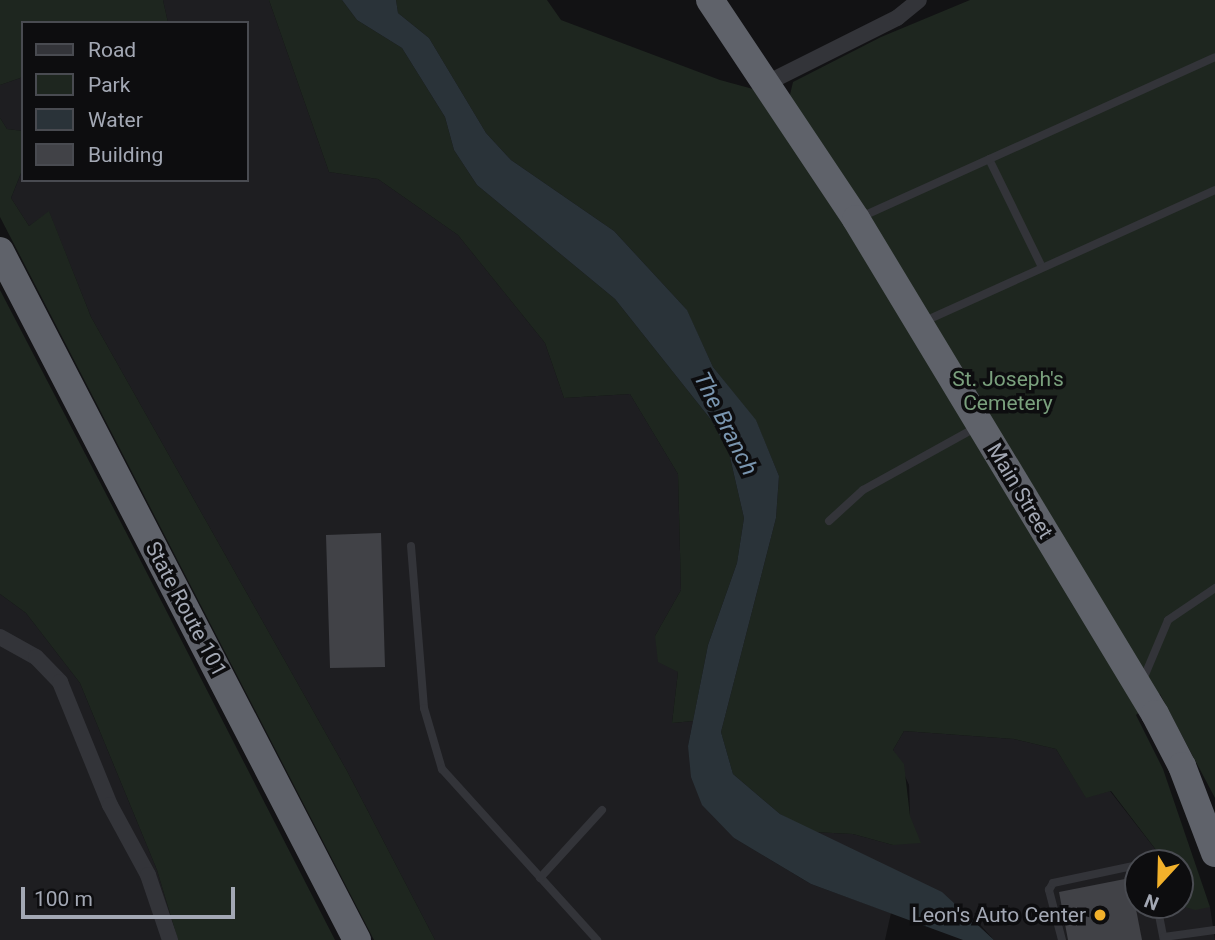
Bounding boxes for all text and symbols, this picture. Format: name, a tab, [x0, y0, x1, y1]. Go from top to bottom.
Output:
legend	[21, 21, 248, 182]
text: Road	[88, 38, 136, 62]
text: Park	[88, 73, 130, 97]
text: Water	[88, 108, 143, 132]
text: Building	[88, 143, 163, 167]
park label: St. Joseph's Cemetery	[952, 366, 1064, 416]
water label: The Branch	[687, 368, 763, 480]
street label: Main Street	[982, 439, 1058, 543]
street label: State Route 101	[140, 537, 232, 681]
north arrow	[1124, 849, 1194, 919]
scale bar	[24, 874, 238, 918]
text: 100 m	[34, 887, 93, 911]
text: N	[1141, 889, 1162, 915]
place label: Leon's Auto Center	[912, 902, 1086, 928]
marker: Leon's Auto Center	[1092, 907, 1108, 923]

